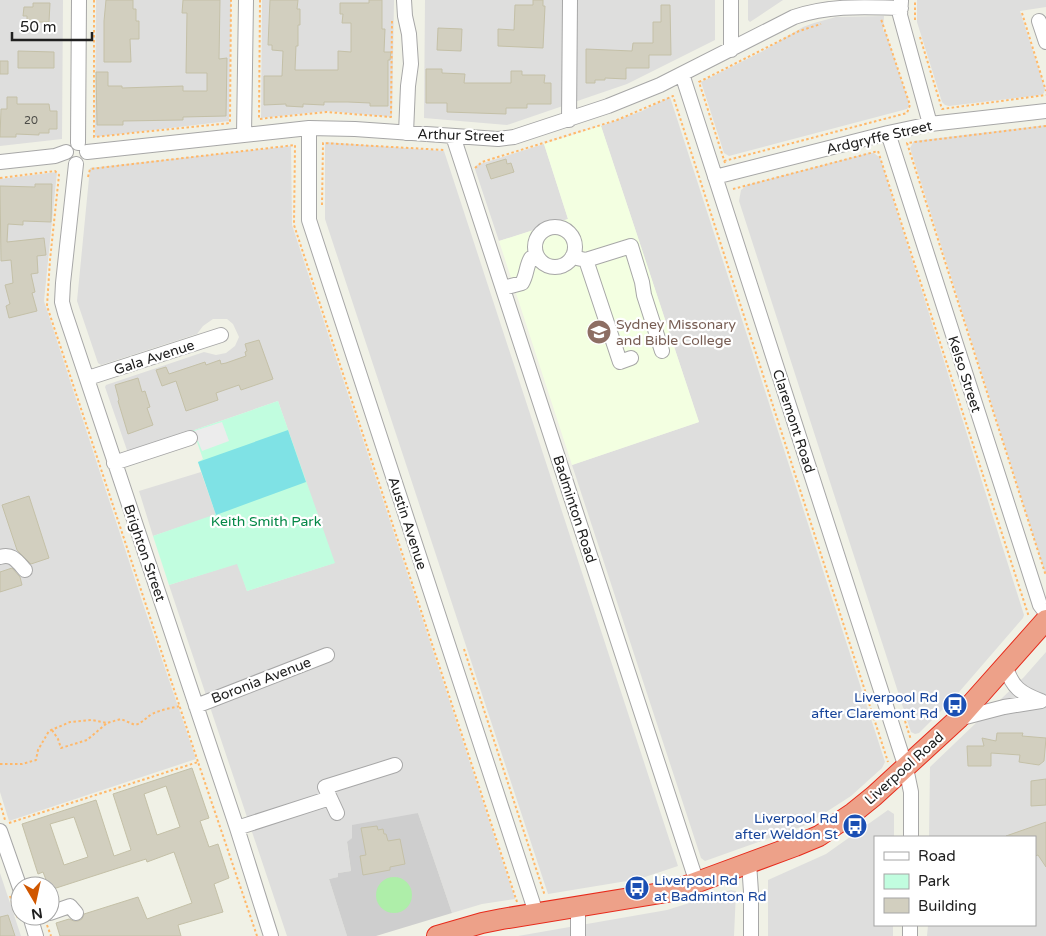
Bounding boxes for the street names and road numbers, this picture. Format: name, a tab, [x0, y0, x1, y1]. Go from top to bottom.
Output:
street label: Ardgryffe Street	[825, 117, 934, 158]
street label: Arthur Street	[417, 125, 505, 146]
street label: Kelso Street	[944, 334, 985, 415]
street label: Gala Avenue	[112, 336, 197, 378]
street label: Claremont Road	[769, 367, 818, 475]
street label: Badminton Road	[549, 453, 600, 565]
street label: Austin Avenue	[385, 475, 431, 572]
street label: Brighton Street	[120, 502, 169, 605]
street label: Boronia Avenue	[209, 654, 314, 707]
street label: Liverpool Road	[861, 728, 947, 808]

